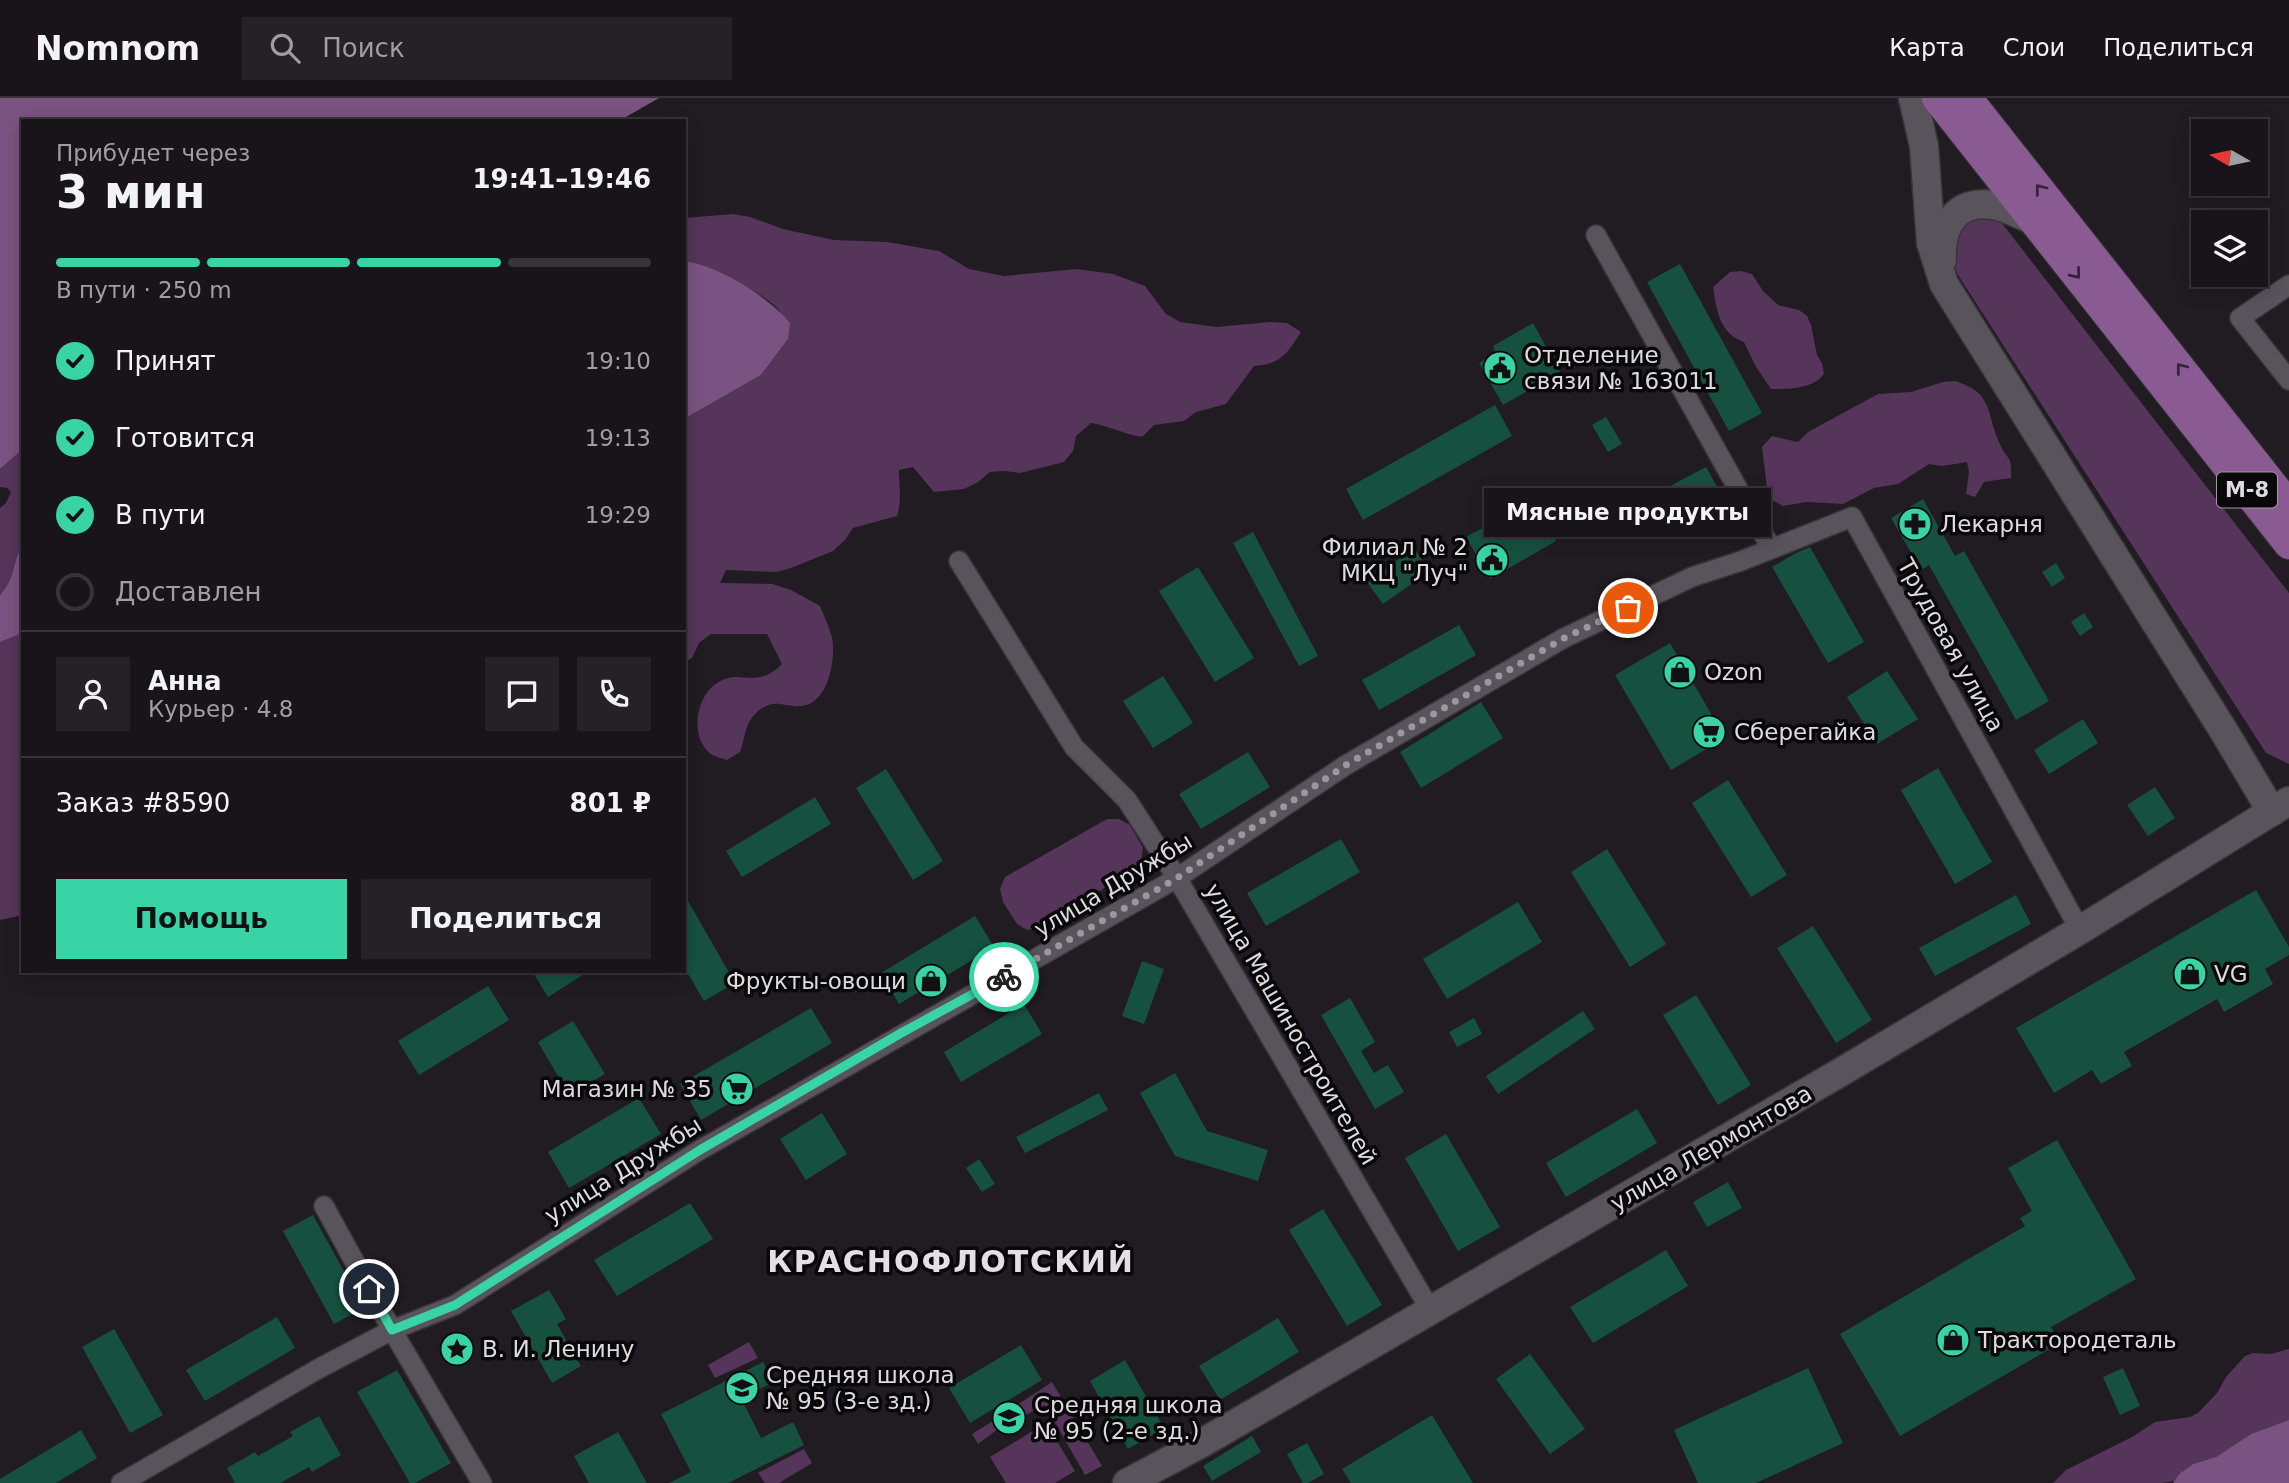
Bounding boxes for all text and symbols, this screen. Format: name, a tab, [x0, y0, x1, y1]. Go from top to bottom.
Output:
search box	[242, 17, 732, 80]
text: Nomnom	[35, 29, 200, 68]
icon: search	[266, 29, 304, 67]
text: Поиск	[322, 33, 405, 63]
text: Карта	[1889, 34, 1965, 62]
text: Слои	[2003, 34, 2065, 62]
text: Поделиться	[2103, 34, 2254, 62]
north arrow	[2191, 119, 2268, 196]
map controls	[2191, 119, 2268, 287]
text: Прибудет через	[56, 140, 250, 166]
text: 19:41–19:46	[472, 164, 651, 194]
text: 3 мин	[56, 165, 206, 219]
one-way arrow	[2035, 185, 2048, 197]
button: layers	[2191, 210, 2268, 287]
one-way arrow	[2068, 265, 2080, 278]
text: В пути · 250 m	[56, 277, 232, 303]
icon: check	[56, 342, 94, 380]
place label: Отделение связи № 163011	[1524, 342, 1718, 394]
text: Принят	[115, 346, 216, 376]
text: 19:10	[585, 348, 651, 374]
public building icon: Отделение связи № 163011	[1481, 349, 1519, 387]
one-way arrow	[2177, 363, 2190, 375]
icon: check	[56, 419, 94, 457]
text: Готовится	[115, 423, 255, 453]
text: 19:13	[585, 425, 651, 451]
road number: М-8	[2217, 472, 2277, 508]
callout: Мясные продукты	[1484, 489, 1772, 538]
icon: check	[56, 496, 94, 534]
text: Мясные продукты	[1506, 499, 1749, 525]
text: В пути	[115, 500, 206, 530]
text: 19:29	[585, 502, 651, 528]
pharmacy icon: Лекарня	[1896, 505, 1934, 543]
place label: Лекарня	[1940, 511, 2043, 537]
place label: Филиал № 2 МКЦ "Луч"	[1322, 534, 1468, 586]
public building icon: Филиал № 2 МКЦ "Луч"	[1473, 541, 1511, 579]
street label: Трудовая улица	[1892, 553, 2009, 736]
text: Доставлен	[115, 577, 262, 607]
pin	[1598, 578, 1658, 638]
icon: bag	[1609, 589, 1647, 627]
shop icon: Ozon	[1661, 653, 1699, 691]
button: person	[56, 657, 130, 731]
button: chat	[485, 657, 559, 731]
button: phone	[577, 657, 651, 731]
place label: Ozon	[1704, 659, 1763, 685]
text: Анна	[148, 666, 222, 696]
text: Курьер · 4.8	[148, 696, 293, 722]
supermarket icon: Сберегайка	[1690, 713, 1728, 751]
place label: Сберегайка	[1734, 719, 1876, 745]
text: Заказ #8590	[56, 788, 230, 818]
text: 801 ₽	[570, 788, 651, 818]
street label: улица Дружбы	[1029, 828, 1197, 942]
button: Помощь	[56, 879, 347, 959]
button: Поделиться	[361, 879, 651, 959]
street label: улица Машиностроителей	[1200, 879, 1382, 1169]
courier	[969, 942, 1039, 1012]
shop icon: VG	[2171, 955, 2209, 993]
icon: bike	[985, 958, 1023, 996]
place label: VG	[2214, 961, 2248, 987]
shop icon: Фрукты-овощи	[912, 962, 950, 1000]
place label: Фрукты-овощи	[726, 968, 906, 994]
supermarket icon: Магазин № 35	[718, 1070, 756, 1108]
place label: Магазин № 35	[542, 1076, 712, 1102]
street label: улица Лермонтова	[1606, 1080, 1816, 1216]
street label: улица Дружбы	[540, 1111, 706, 1229]
district label: КРАСНОФЛОТСКИЙ	[767, 1244, 1135, 1279]
pin	[339, 1259, 399, 1319]
icon: home	[350, 1270, 388, 1308]
shop icon: Трактородеталь	[1934, 1321, 1972, 1359]
place label: Трактородеталь	[1977, 1327, 2177, 1353]
place icon: В. И. Ленину	[438, 1330, 476, 1368]
place label: В. И. Ленину	[482, 1336, 634, 1362]
place label: Средняя школа № 95 (3-е зд.)	[766, 1362, 955, 1414]
school or university icon: Средняя школа № 95 (3-е зд.)	[723, 1369, 761, 1407]
place label: Средняя школа № 95 (2-е зд.)	[1034, 1392, 1223, 1444]
school or university icon: Средняя школа № 95 (2-е зд.)	[990, 1399, 1028, 1437]

